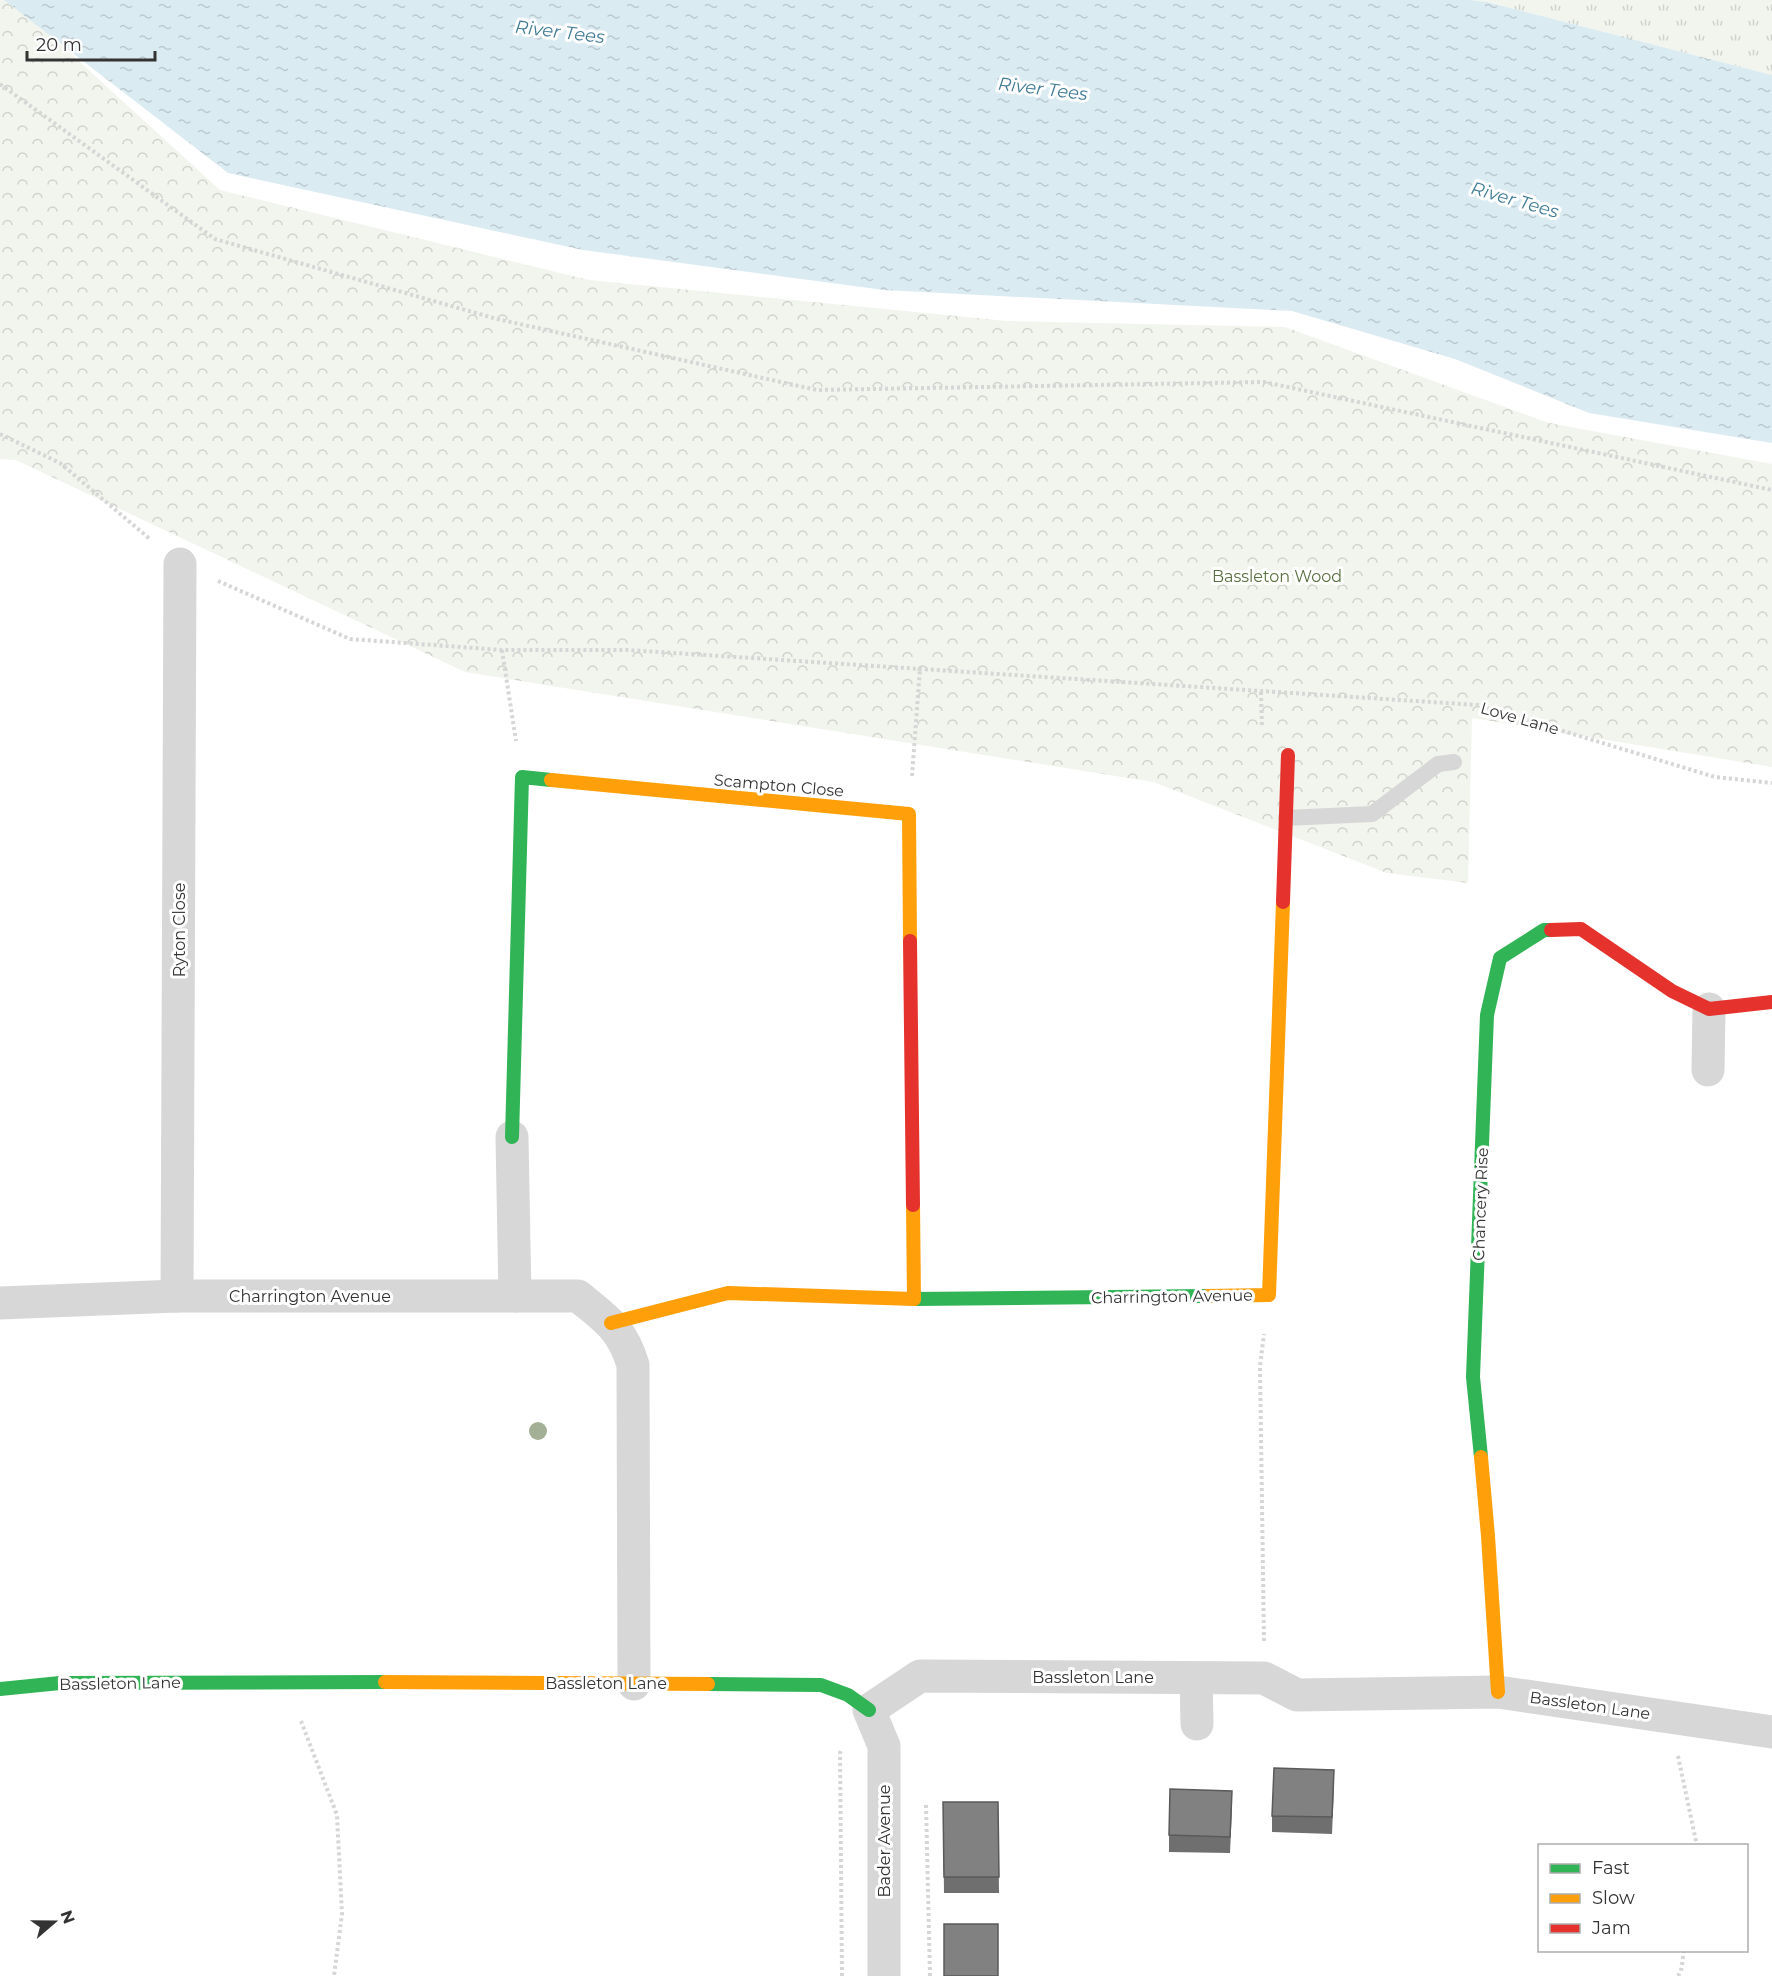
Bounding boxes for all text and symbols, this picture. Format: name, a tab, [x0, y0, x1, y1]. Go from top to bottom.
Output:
water label: River Tees	[514, 16, 606, 48]
scale bar	[27, 24, 154, 62]
text: 20 m	[36, 34, 82, 56]
water label: River Tees	[997, 73, 1089, 105]
water label: River Tees	[1469, 177, 1561, 223]
park label: Bassleton Wood	[1212, 567, 1342, 586]
street label: Love Lane	[1478, 698, 1561, 739]
street label: Scampton Close	[713, 770, 845, 801]
street label: Ryton Close	[170, 883, 189, 977]
street label: Chancery Rise	[1469, 1147, 1492, 1261]
street label: Charrington Avenue	[1091, 1286, 1253, 1307]
street label: Charrington Avenue	[229, 1287, 391, 1306]
street label: Bassleton Lane	[1032, 1668, 1154, 1687]
street label: Bassleton Lane	[59, 1673, 181, 1694]
street label: Bassleton Lane	[545, 1674, 667, 1693]
street label: Bassleton Lane	[1528, 1688, 1651, 1723]
street label: Bader Avenue	[875, 1784, 894, 1898]
legend	[1538, 1844, 1748, 1952]
text: Fast	[1592, 1857, 1630, 1879]
text: Slow	[1592, 1887, 1635, 1909]
north arrow	[24, 1892, 84, 1952]
text: N	[56, 1908, 79, 1926]
text: Jam	[1591, 1917, 1631, 1939]

